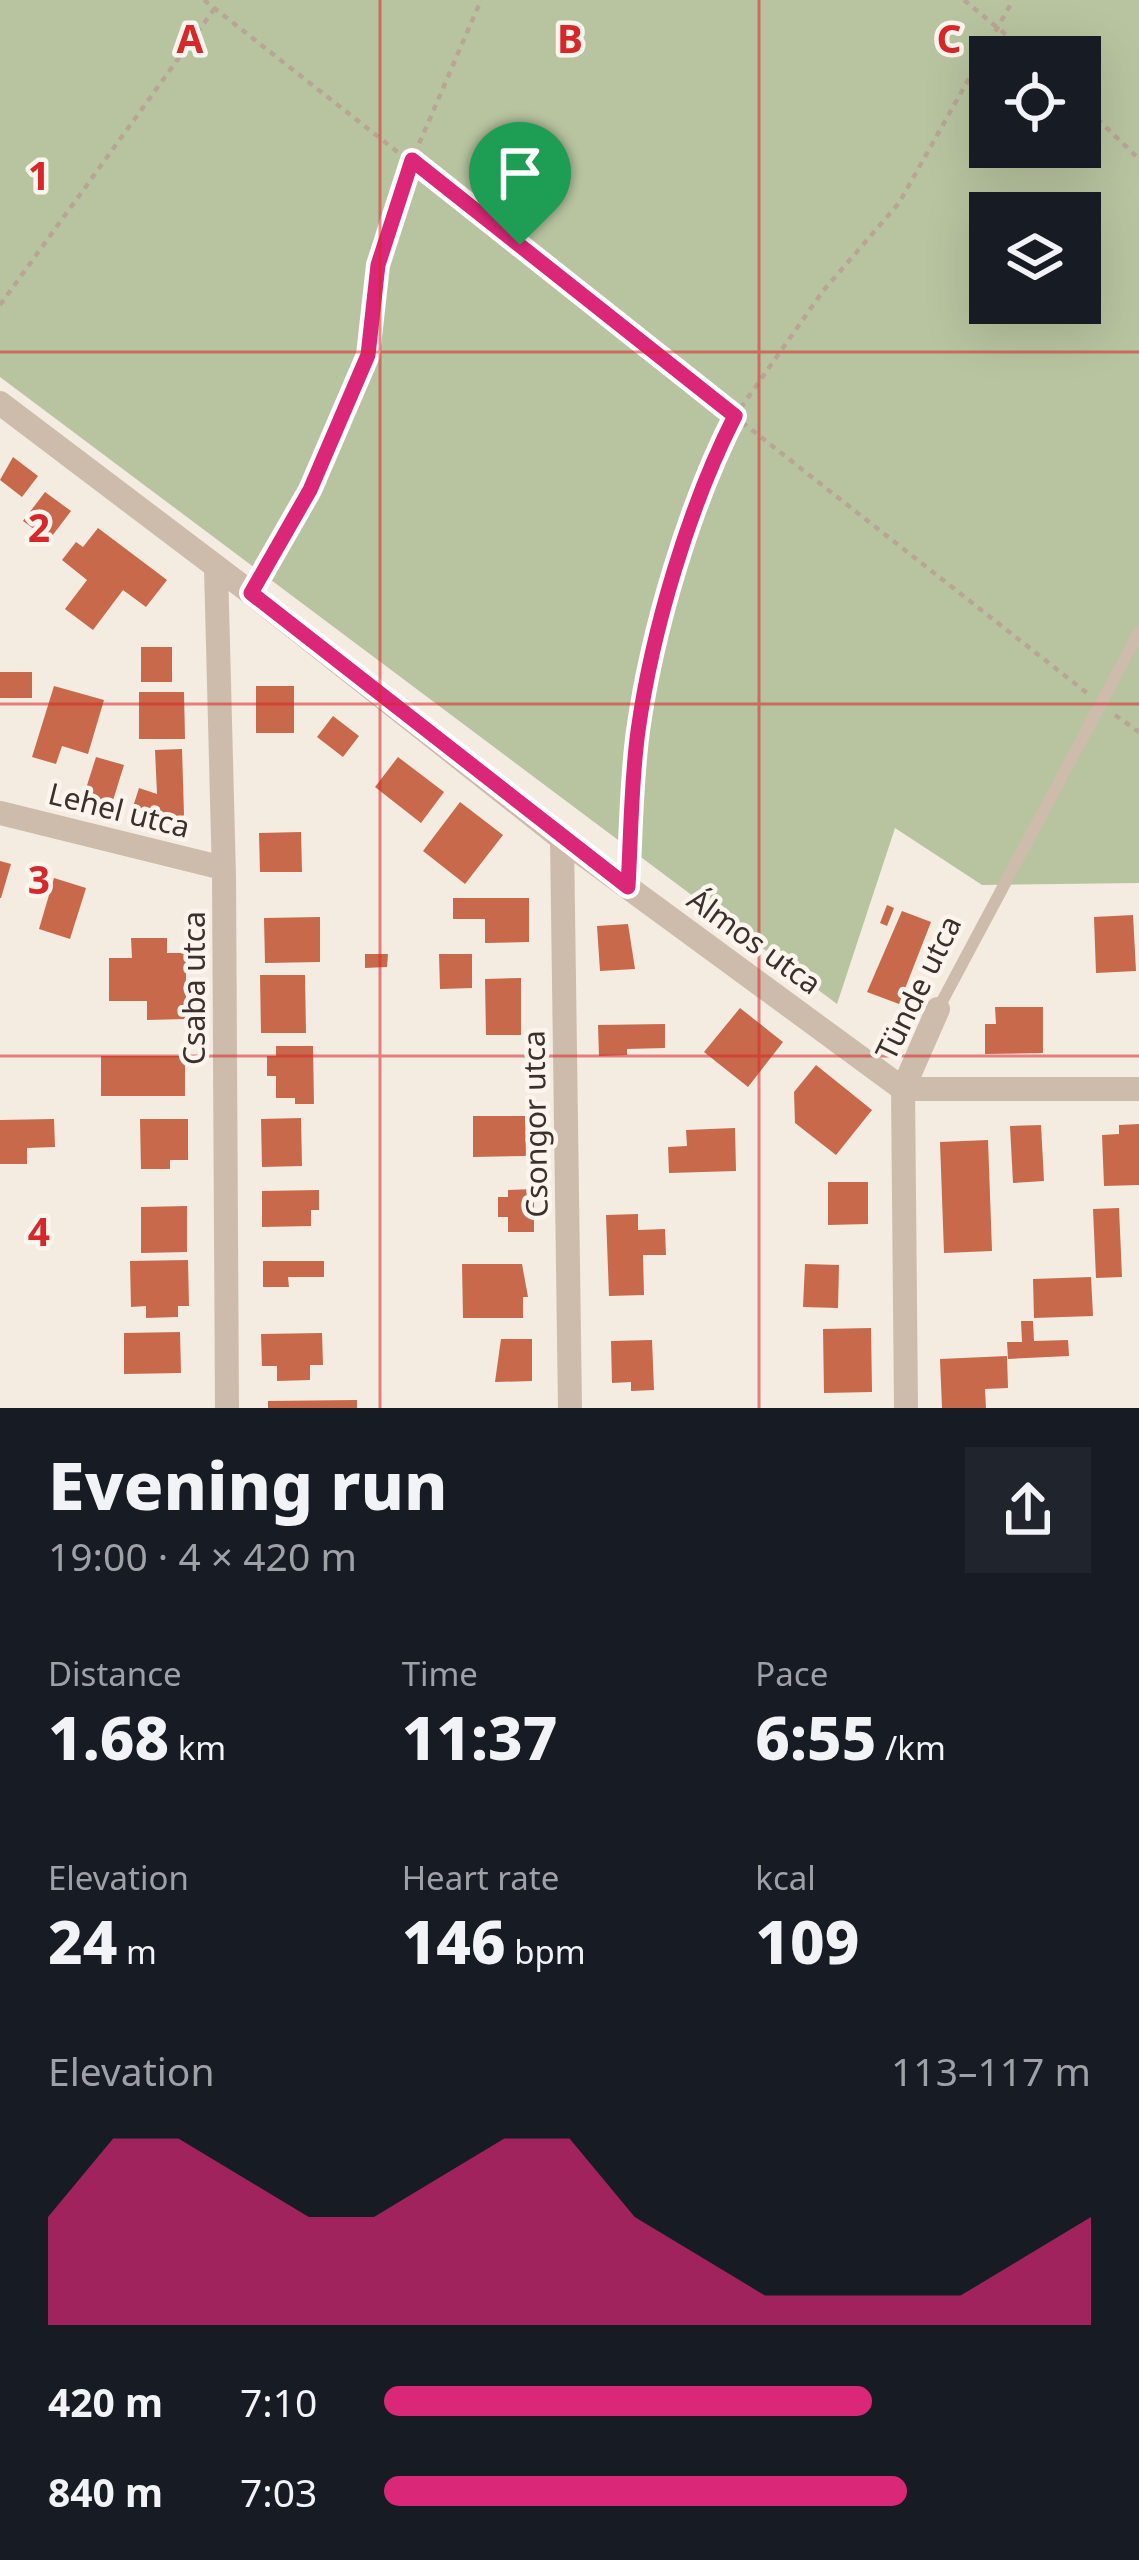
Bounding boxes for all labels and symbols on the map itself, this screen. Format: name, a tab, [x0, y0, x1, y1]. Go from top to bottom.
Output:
text: A	[177, 11, 204, 64]
text: B	[557, 11, 583, 64]
text: C	[936, 11, 962, 64]
pin	[469, 122, 571, 245]
text: 1	[28, 148, 50, 201]
text: 2	[28, 500, 50, 553]
street label: Lehel utca	[44, 772, 194, 847]
text: 3	[28, 852, 50, 905]
street label: Álmos utca	[680, 878, 830, 1003]
street label: Tünde utca	[865, 908, 970, 1066]
street label: Csaba utca	[173, 911, 214, 1065]
street label: Csongor utca	[512, 1030, 557, 1218]
text: 4	[28, 1204, 50, 1257]

